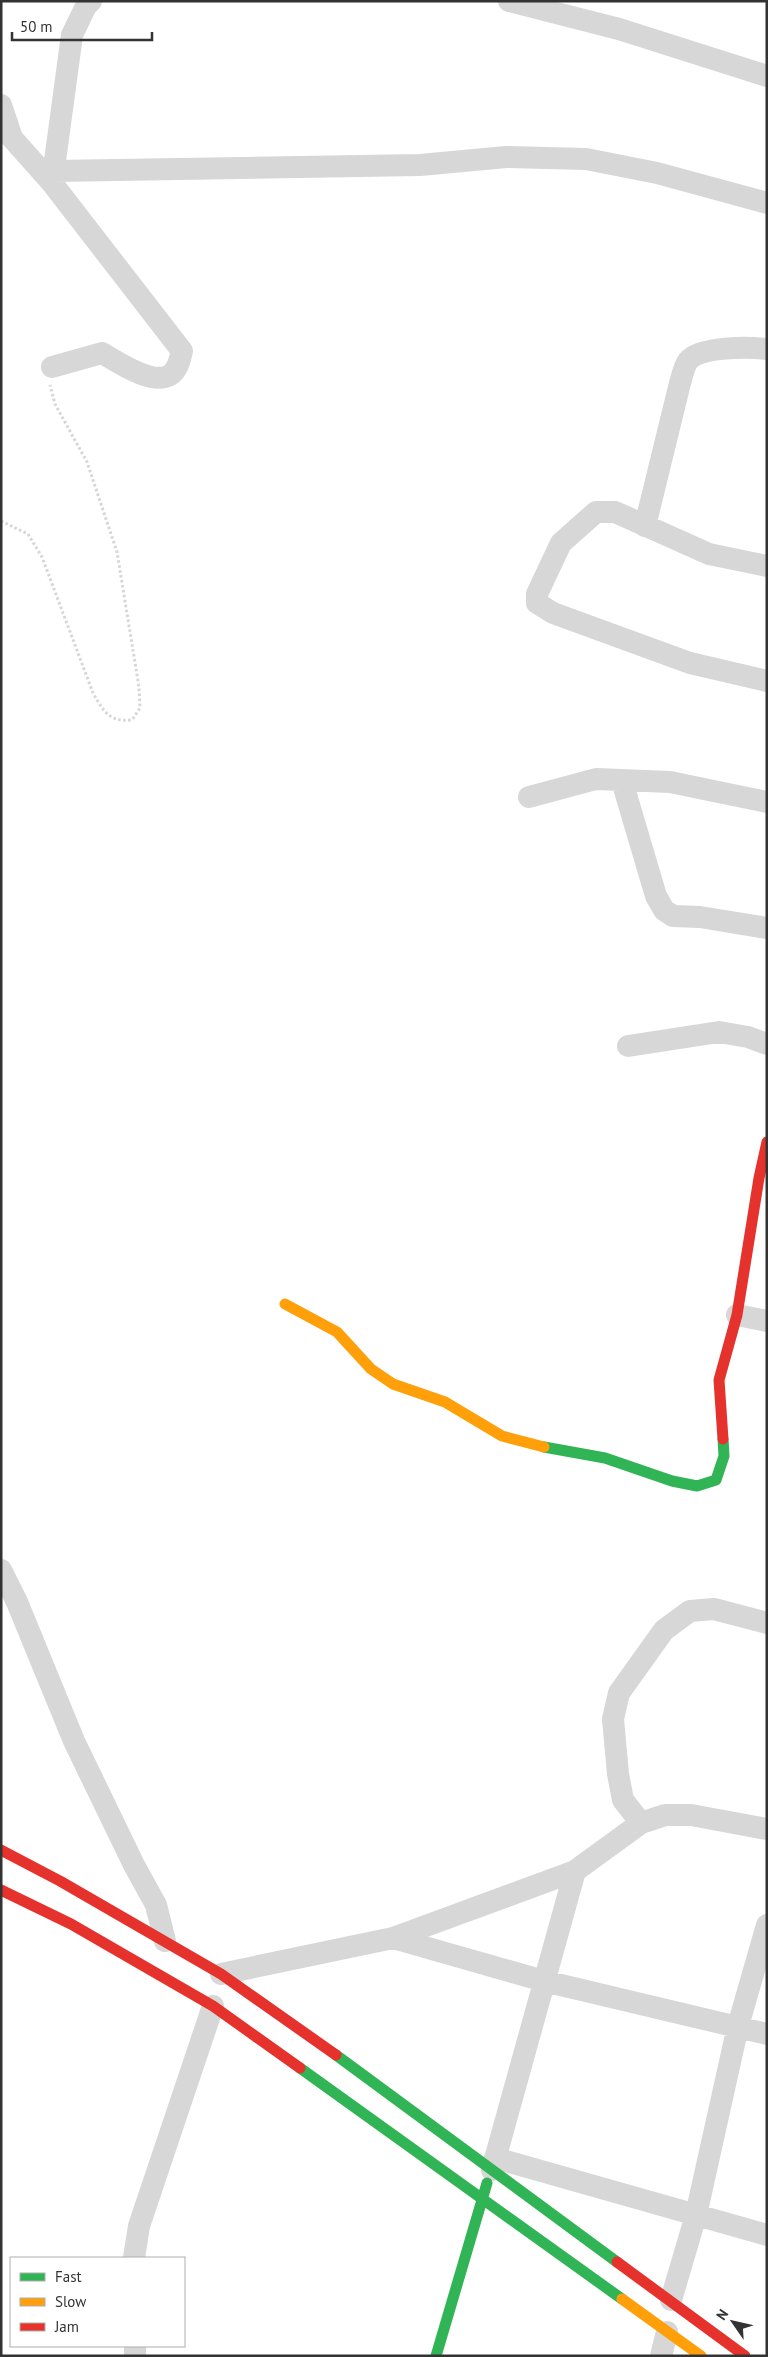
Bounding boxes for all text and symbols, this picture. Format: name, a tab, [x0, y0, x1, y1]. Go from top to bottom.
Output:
scale bar	[12, 10, 152, 42]
text: 50 m	[20, 17, 53, 36]
legend	[10, 2257, 185, 2347]
text: Fast	[55, 2267, 82, 2286]
text: Slow	[55, 2292, 86, 2311]
north arrow	[708, 2297, 758, 2347]
text: N	[712, 2306, 732, 2324]
text: Jam	[54, 2317, 79, 2336]

